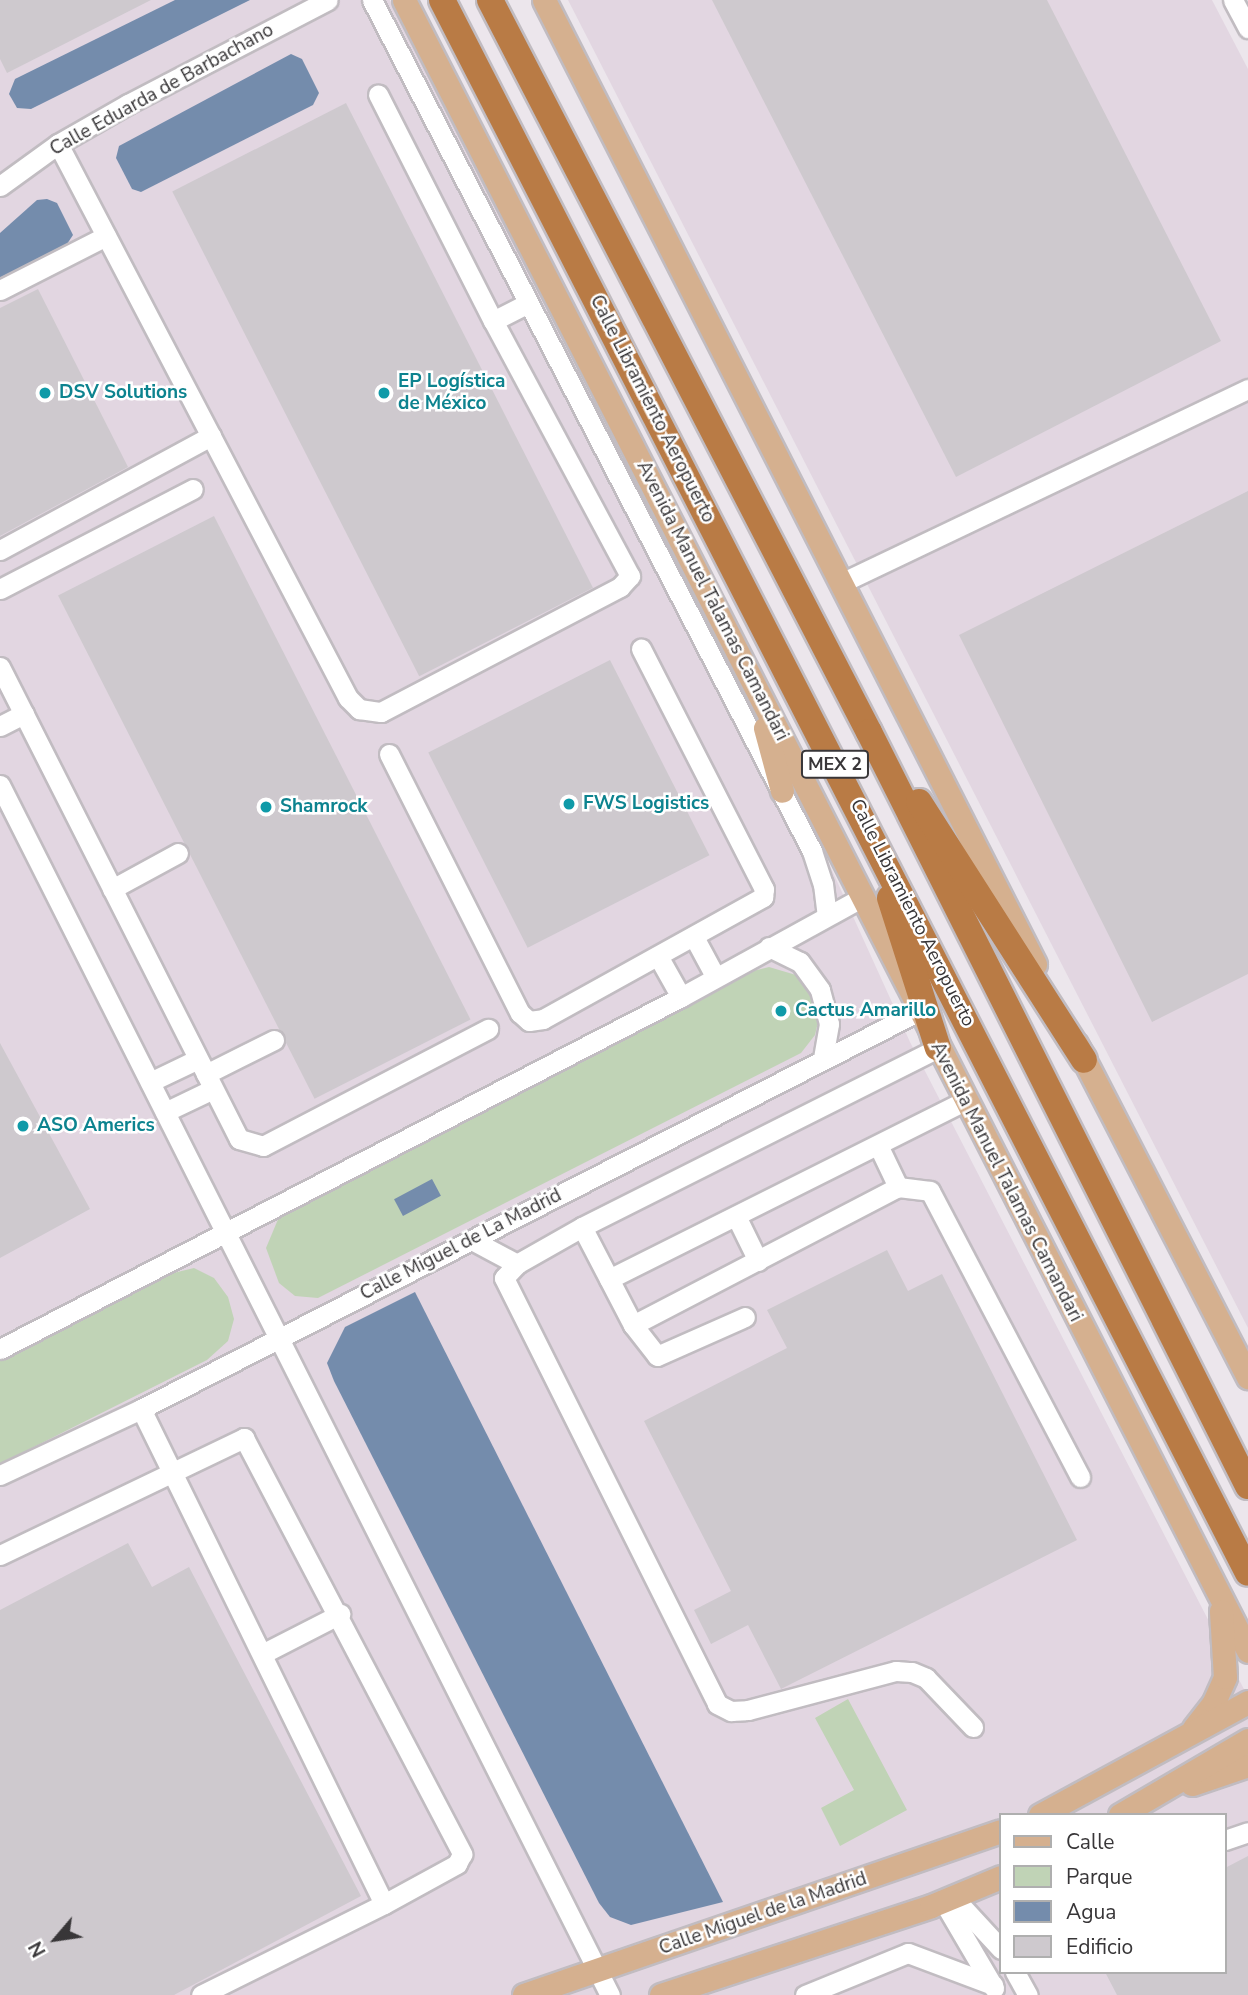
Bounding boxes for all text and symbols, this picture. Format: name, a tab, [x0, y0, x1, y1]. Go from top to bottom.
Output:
street label: Calle Eduarda de Barbachano	[46, 19, 278, 161]
street label: Calle Libramiento Aeropuerto	[585, 291, 719, 527]
place label: EP Logística de México	[398, 371, 505, 415]
place label: DSV Solutions	[59, 382, 187, 404]
marker: DSV Solutions	[37, 385, 53, 401]
marker: EP Logística de México	[376, 385, 392, 401]
street label: Avenida Manuel Talamas Camandari	[631, 457, 793, 745]
road number: MEX 2	[800, 750, 870, 778]
place label: FWS Logistics	[583, 793, 709, 815]
street label: Calle Libramiento Aeropuerto	[845, 795, 979, 1031]
place label: Shamrock	[280, 796, 368, 818]
marker: FWS Logistics	[561, 796, 577, 812]
marker: Shamrock	[258, 799, 274, 815]
place label: Cactus Amarillo	[795, 1000, 936, 1022]
marker: Cactus Amarillo	[773, 1003, 789, 1019]
street label: Avenida Manuel Talamas Camandari	[925, 1038, 1087, 1326]
place label: ASO Americs	[37, 1115, 155, 1137]
marker: ASO Americs	[15, 1118, 31, 1134]
street label: Calle Miguel de La Madrid	[357, 1184, 565, 1306]
legend	[1000, 1813, 1227, 1974]
text: Calle	[1066, 1828, 1114, 1856]
text: Parque	[1066, 1863, 1133, 1891]
street label: Calle Miguel de la Madrid	[656, 1868, 870, 1960]
text: Agua	[1066, 1898, 1116, 1926]
north arrow	[21, 1904, 91, 1974]
text: Edificio	[1066, 1933, 1133, 1961]
text: N	[23, 1937, 52, 1962]

